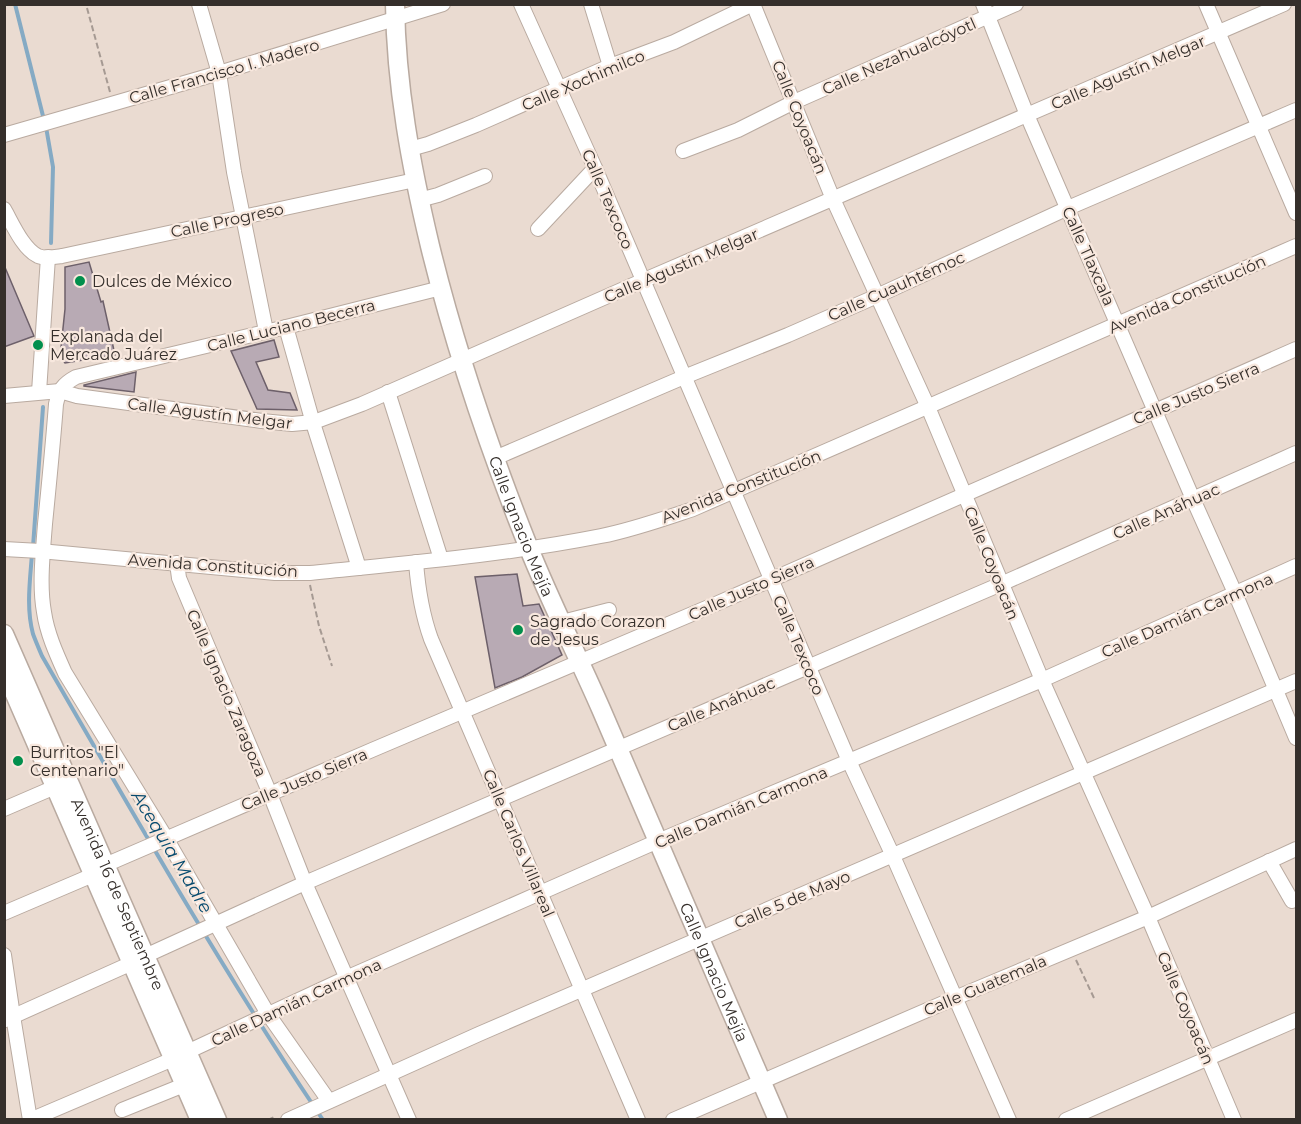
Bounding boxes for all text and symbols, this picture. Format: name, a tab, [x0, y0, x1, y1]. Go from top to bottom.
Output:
street label: Calle Nezahualcóyotl	[819, 14, 979, 99]
street label: Calle Agustín Melgar	[1048, 31, 1208, 114]
street label: Calle Francisco I. Madero	[127, 35, 321, 108]
street label: Calle Xochimilco	[519, 46, 648, 115]
street label: Calle Coyoacán	[768, 58, 831, 177]
street label: Calle Texcoco	[578, 146, 637, 252]
street label: Calle Progreso	[169, 199, 285, 242]
street label: Calle Tlaxcala	[1058, 204, 1119, 309]
street label: Calle Agustín Melgar	[601, 224, 761, 307]
street label: Calle Cuauhtémoc	[825, 248, 968, 325]
street label: Avenida Constitución	[1106, 251, 1269, 338]
place label: Dulces de México	[92, 272, 232, 291]
marker: Dulces de México	[73, 274, 87, 288]
street label: Calle Luciano Becerra	[205, 295, 377, 356]
place label: Explanada del Mercado Juárez	[50, 327, 177, 364]
marker: Explanada del Mercado Juárez	[31, 338, 45, 352]
street label: Calle Justo Sierra	[1130, 358, 1262, 429]
street label: Calle Agustín Melgar	[126, 394, 293, 433]
street label: Avenida Constitución	[659, 446, 824, 527]
street label: Calle Ignacio Mejía	[485, 453, 557, 600]
street label: Calle Anáhuac	[1110, 479, 1223, 543]
street label: Calle Coyoacán	[960, 504, 1023, 623]
street label: Avenida Constitución	[127, 550, 299, 581]
street label: Calle Justo Sierra	[685, 552, 817, 625]
street label: Calle Damián Carmona	[1099, 569, 1276, 662]
street label: Calle Texcoco	[769, 592, 828, 698]
street label: Calle Ignacio Zaragoza	[183, 607, 270, 780]
place label: Sagrado Corazon de Jesus	[530, 612, 666, 649]
marker: Sagrado Corazon de Jesus	[511, 623, 525, 637]
street label: Calle Anáhuac	[665, 673, 778, 736]
place label: Burritos "El Centenario"	[30, 743, 124, 780]
street label: Calle Justo Sierra	[238, 744, 370, 815]
marker: Burritos "El Centenario"	[11, 754, 25, 768]
street label: Calle Damián Carmona	[652, 762, 830, 852]
street label: Calle Carlos Villareal	[479, 766, 558, 920]
water label: Acequia Madre	[126, 786, 217, 917]
street label: Avenida 16 de Septiembre	[67, 795, 168, 993]
street label: Calle 5 de Mayo	[731, 866, 853, 932]
street label: Calle Ignacio Mejía	[676, 900, 752, 1045]
street label: Calle Coyoacán	[1153, 949, 1218, 1068]
street label: Calle Guatemala	[921, 951, 1050, 1020]
street label: Calle Damián Carmona	[208, 955, 384, 1050]

